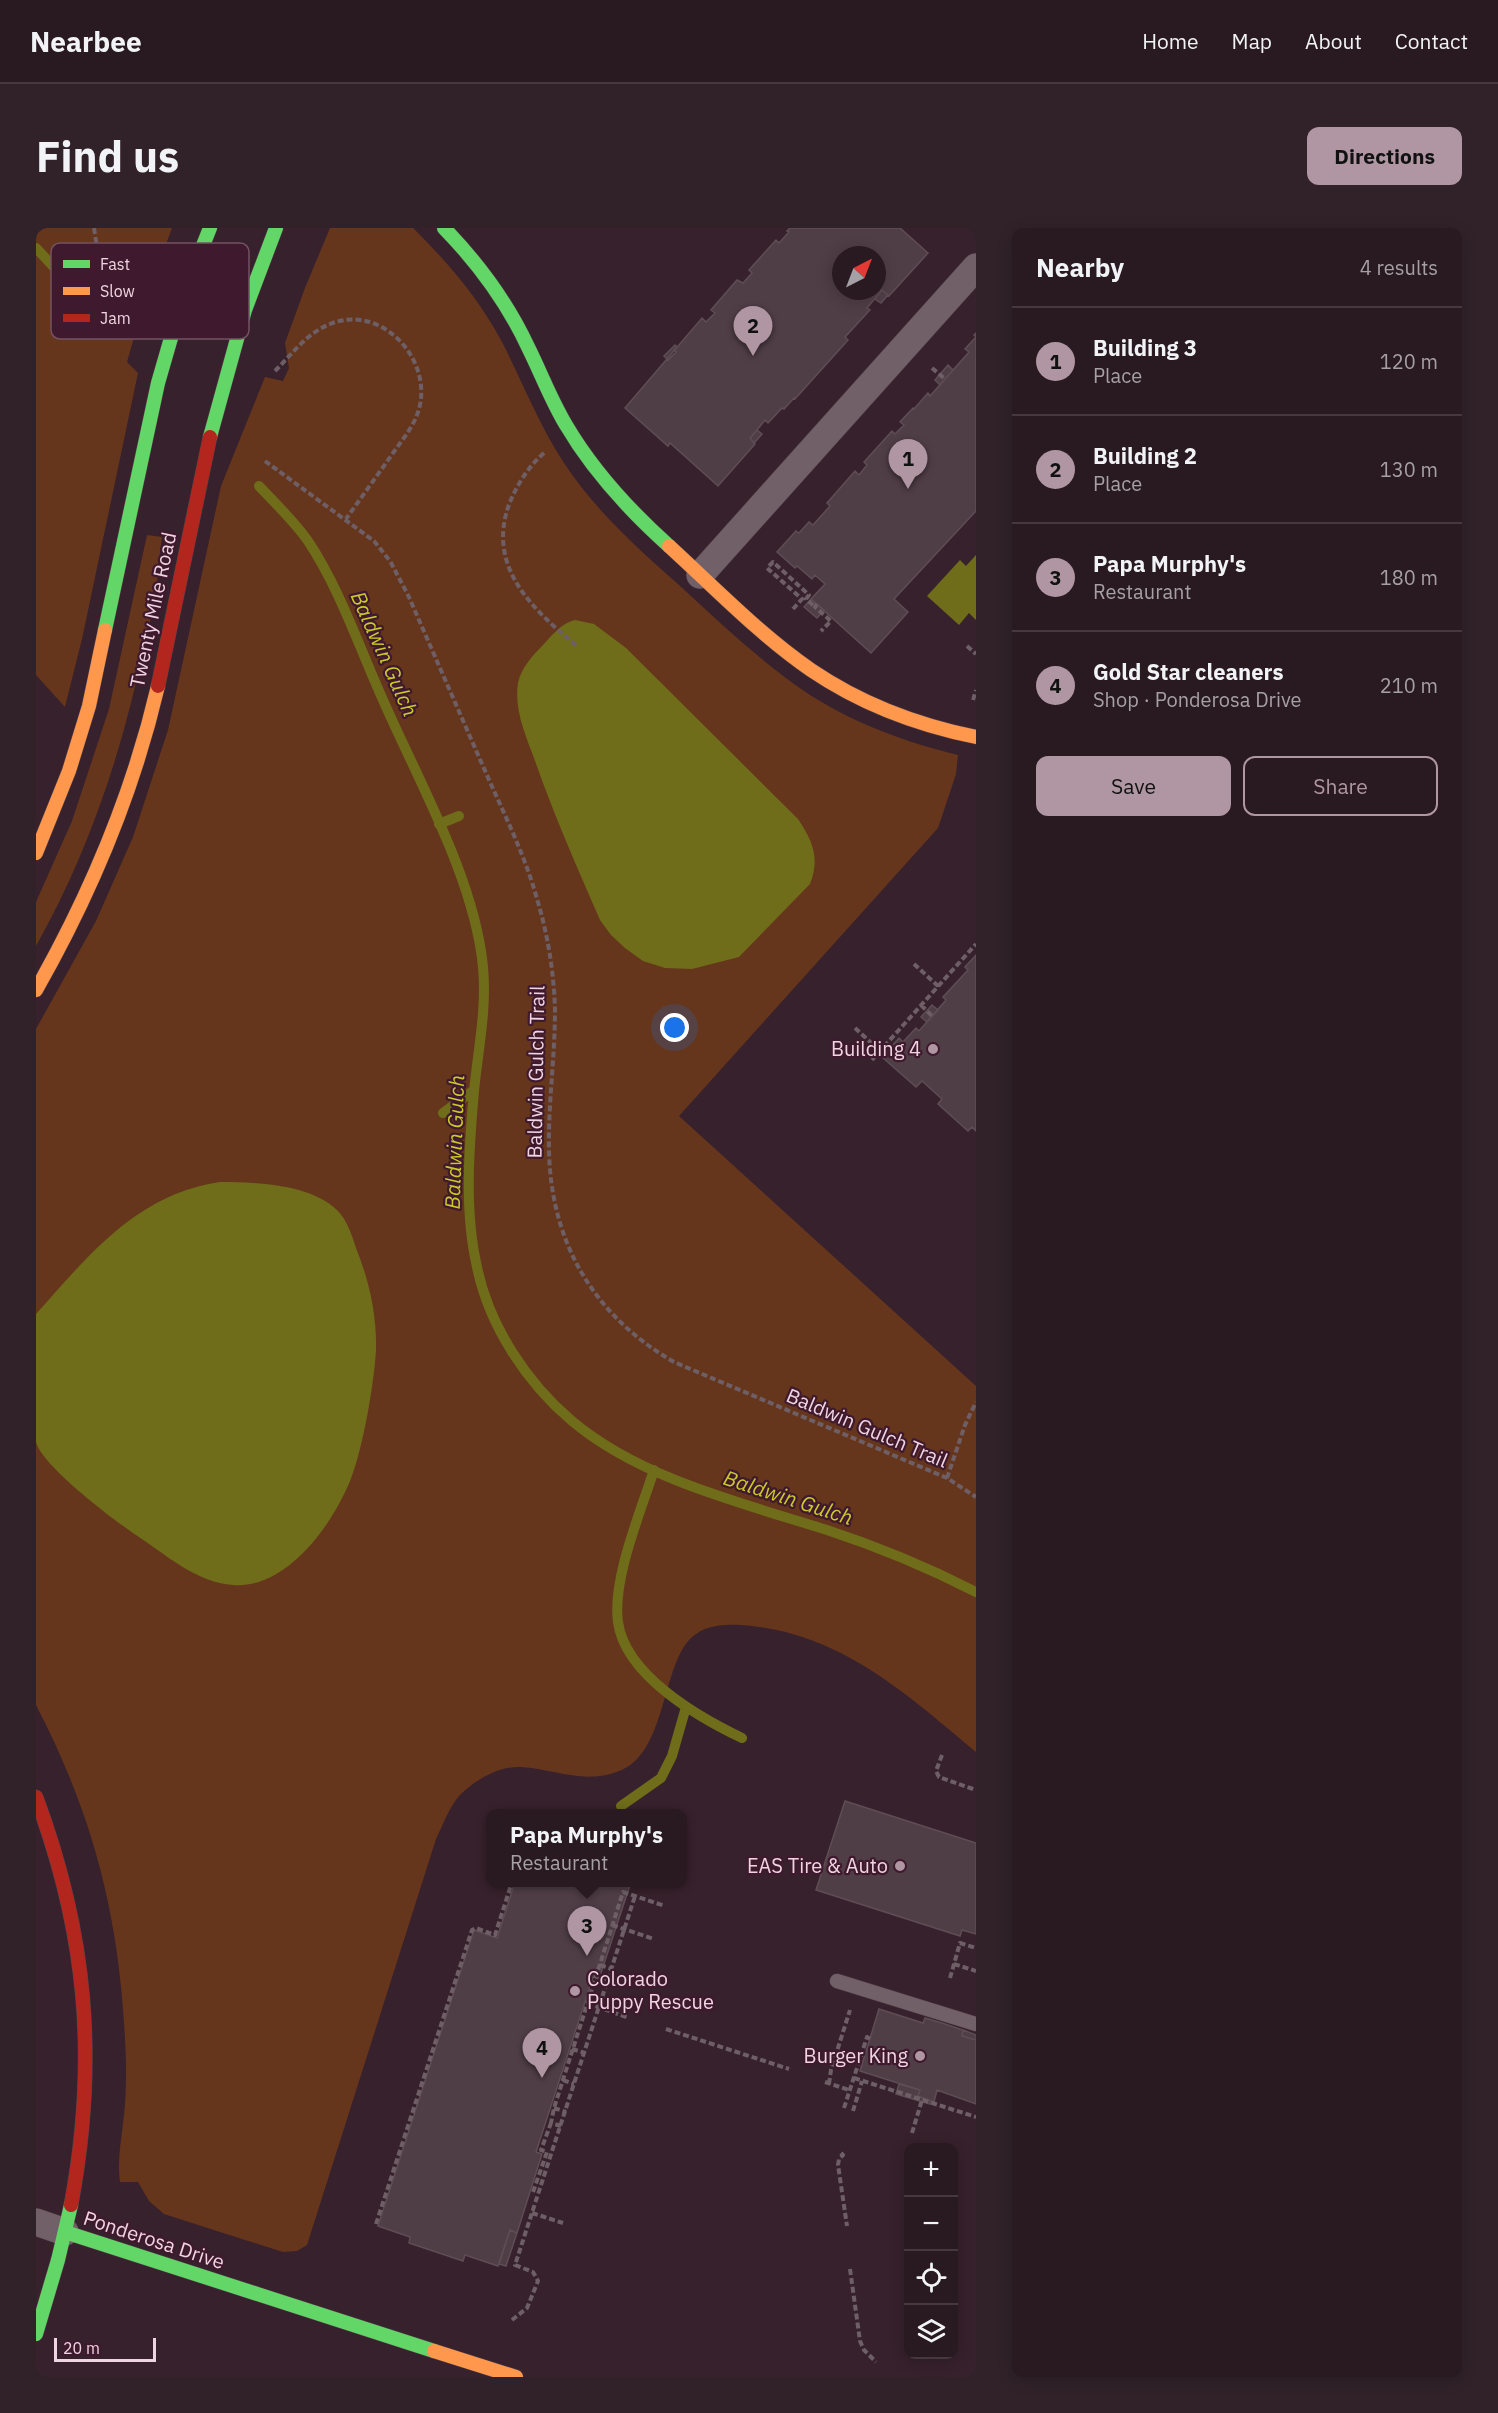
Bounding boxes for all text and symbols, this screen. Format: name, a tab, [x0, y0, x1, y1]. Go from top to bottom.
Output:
text: Nearbee	[30, 23, 142, 60]
text: Home	[1142, 27, 1199, 55]
text: Map	[1232, 27, 1272, 55]
text: About	[1305, 27, 1362, 55]
text: Contact	[1395, 27, 1468, 55]
button: Directions	[1307, 127, 1462, 185]
text: Find us	[36, 129, 179, 184]
legend	[51, 243, 249, 339]
north arrow	[832, 246, 886, 300]
text: Nearby	[1036, 250, 1124, 284]
text: Fast	[100, 254, 130, 274]
text: 4 results	[1360, 254, 1438, 281]
text: Slow	[100, 281, 135, 301]
pin: 2	[734, 306, 772, 356]
text: Jam	[100, 308, 131, 328]
text: Building 3	[1093, 333, 1197, 362]
text: 1	[1050, 348, 1062, 375]
text: 120 m	[1380, 348, 1438, 375]
text: Place	[1093, 362, 1142, 389]
pin: 1	[888, 440, 928, 489]
text: Building 2	[1093, 441, 1197, 470]
text: 2	[1050, 456, 1062, 483]
text: 130 m	[1380, 456, 1438, 483]
text: Place	[1093, 470, 1142, 497]
street label: Twenty Mile Road	[123, 530, 182, 690]
text: Papa Murphy's	[1093, 549, 1246, 578]
text: 3	[1050, 564, 1062, 591]
text: 180 m	[1380, 564, 1438, 591]
text: Restaurant	[1093, 578, 1191, 605]
water label: Baldwin Gulch	[345, 587, 425, 721]
text: Gold Star cleaners	[1093, 657, 1283, 686]
text: 4	[1050, 672, 1062, 699]
text: 210 m	[1380, 672, 1438, 699]
text: Shop · Ponderosa Drive	[1093, 686, 1302, 713]
button: Save	[1036, 756, 1231, 816]
button: Share	[1243, 756, 1438, 816]
street label: Baldwin Gulch Trail	[520, 985, 551, 1159]
your location	[660, 1013, 689, 1042]
place label: Building 4	[831, 1035, 921, 1062]
marker: Building 4	[926, 1042, 940, 1056]
water label: Baldwin Gulch	[438, 1074, 470, 1210]
street label: Baldwin Gulch Trail	[782, 1381, 952, 1474]
water label: Baldwin Gulch	[720, 1463, 857, 1531]
popup	[486, 1809, 687, 1887]
text: Papa Murphy's	[510, 1820, 663, 1849]
text: Restaurant	[510, 1849, 608, 1876]
place label: EAS Tire & Auto	[747, 1852, 888, 1879]
marker: EAS Tire & Auto	[893, 1859, 907, 1873]
pin: 3	[568, 1906, 606, 1956]
place label: Colorado Puppy Rescue	[587, 1965, 714, 2015]
marker: Colorado Puppy Rescue	[568, 1984, 582, 1998]
pin: 4	[522, 2028, 562, 2078]
place label: Burger King	[804, 2042, 908, 2069]
marker: Burger King	[913, 2049, 927, 2063]
map controls	[904, 2143, 958, 2359]
button: +	[904, 2143, 958, 2197]
button: −	[904, 2197, 958, 2251]
street label: Ponderosa Drive	[80, 2204, 228, 2275]
button: locate	[904, 2251, 958, 2305]
button: layers	[904, 2305, 958, 2359]
scale bar	[54, 2335, 156, 2362]
text: 20 m	[63, 2338, 100, 2358]

